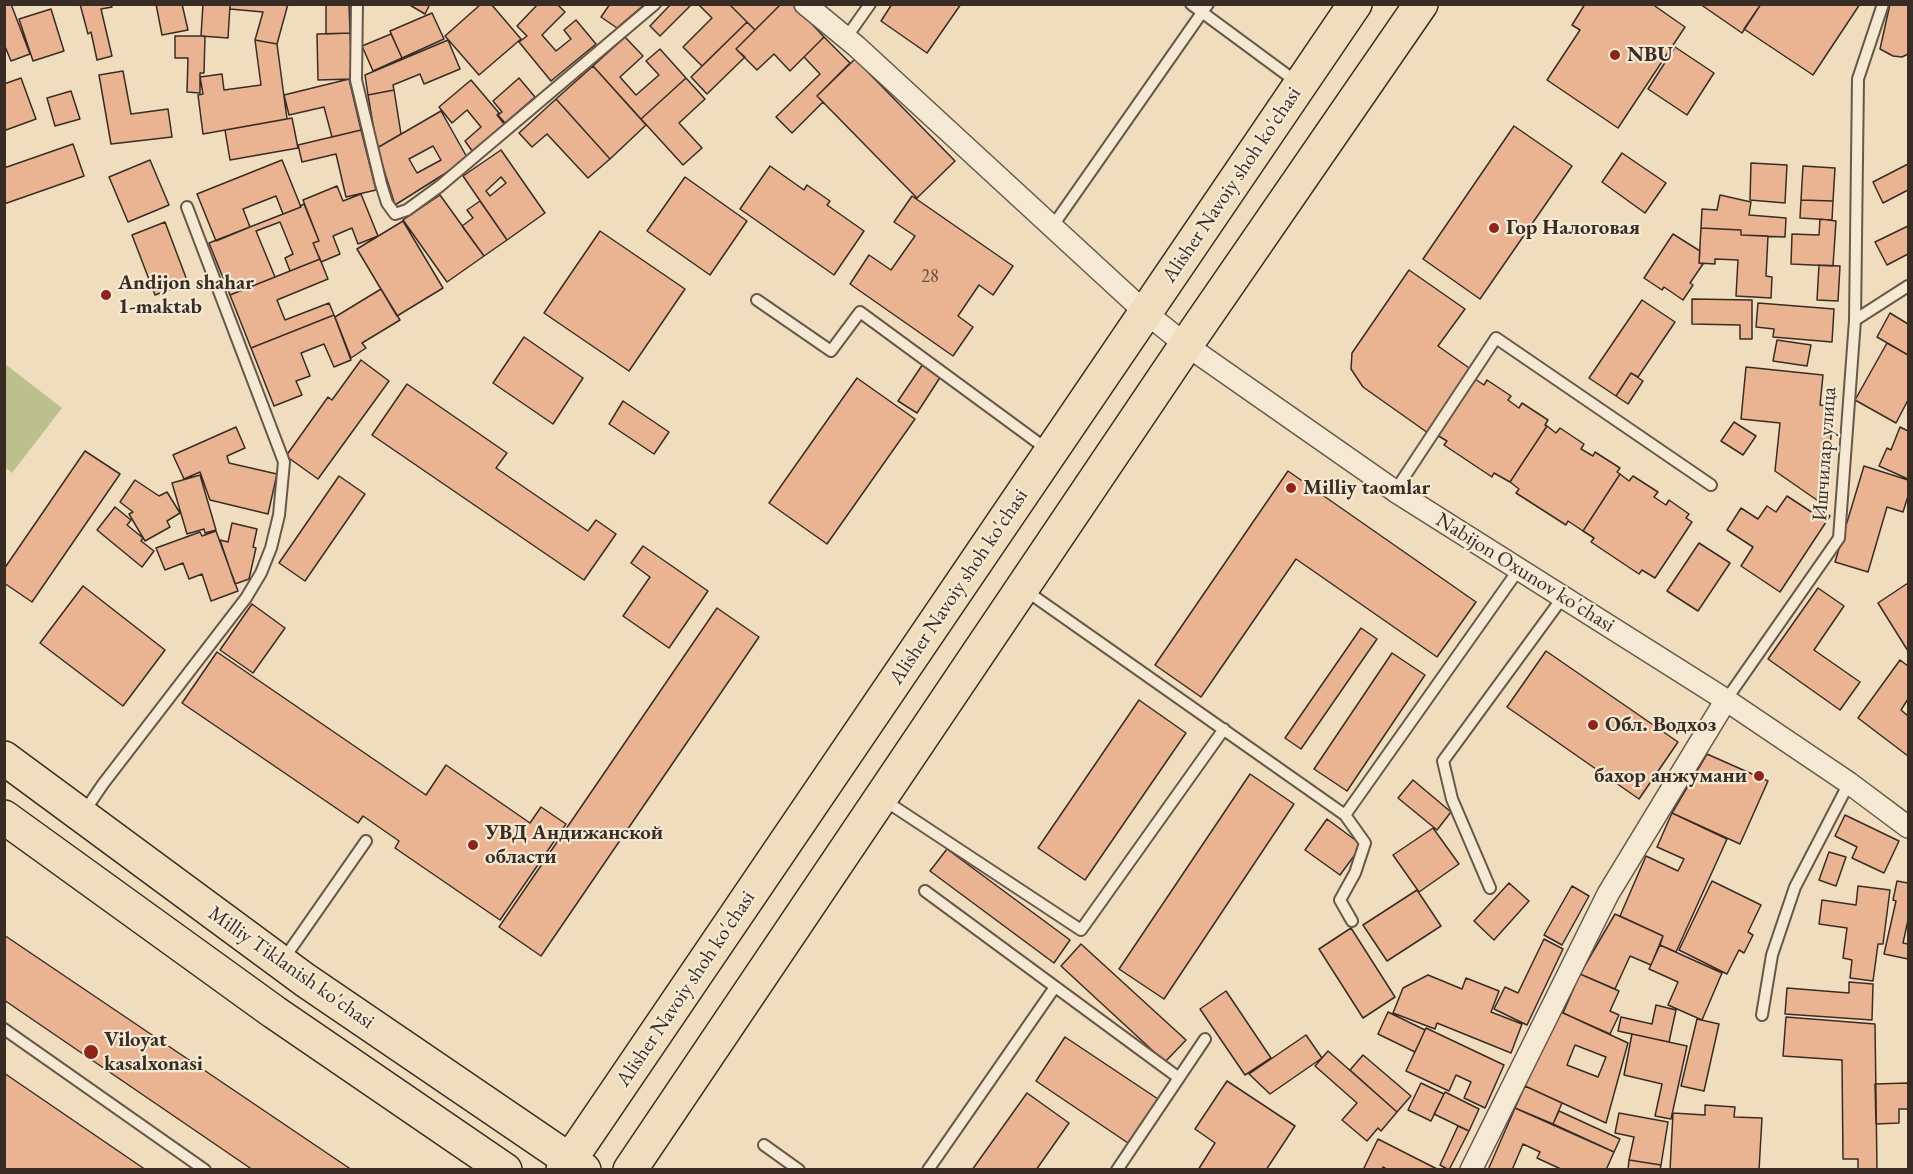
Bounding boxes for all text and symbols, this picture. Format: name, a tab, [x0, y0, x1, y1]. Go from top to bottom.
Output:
place label: NBU	[1627, 42, 1673, 68]
marker: NBU	[1608, 48, 1622, 62]
street label: Alisher Navoiy shoh ko'chasi	[1157, 82, 1307, 288]
place label: Гор Налоговая	[1506, 215, 1640, 241]
marker: Гор Налоговая	[1487, 221, 1501, 235]
house number: 28	[921, 266, 939, 288]
place label: Andijon shahar 1-maktab	[118, 270, 254, 320]
marker: Andijon shahar 1-maktab	[99, 288, 113, 302]
street label: Ишчилар улица	[1808, 386, 1842, 522]
place label: Milliy taomlar	[1303, 475, 1430, 501]
marker: Milliy taomlar	[1284, 481, 1298, 495]
street label: Alisher Navoiy shoh ko'chasi	[884, 484, 1034, 690]
street label: Nabijon Oxunov ko'chasi	[1431, 508, 1619, 638]
place label: Обл. Водхоз	[1605, 712, 1716, 738]
marker: Обл. Водхоз	[1586, 718, 1600, 732]
place label: бахор анжумани	[1594, 763, 1747, 789]
marker: бахор анжумани	[1752, 769, 1766, 783]
place label: УВД Андижанской области	[485, 820, 663, 870]
marker: УВД Андижанской области	[466, 838, 480, 852]
street label: Alisher Navoiy shoh ko'chasi	[611, 886, 761, 1092]
street label: Milliy Tiklanish ko'chasi	[203, 901, 379, 1035]
place label: Viloyat kasalxonasi	[104, 1027, 203, 1077]
marker: Viloyat kasalxonasi	[82, 1043, 100, 1061]

